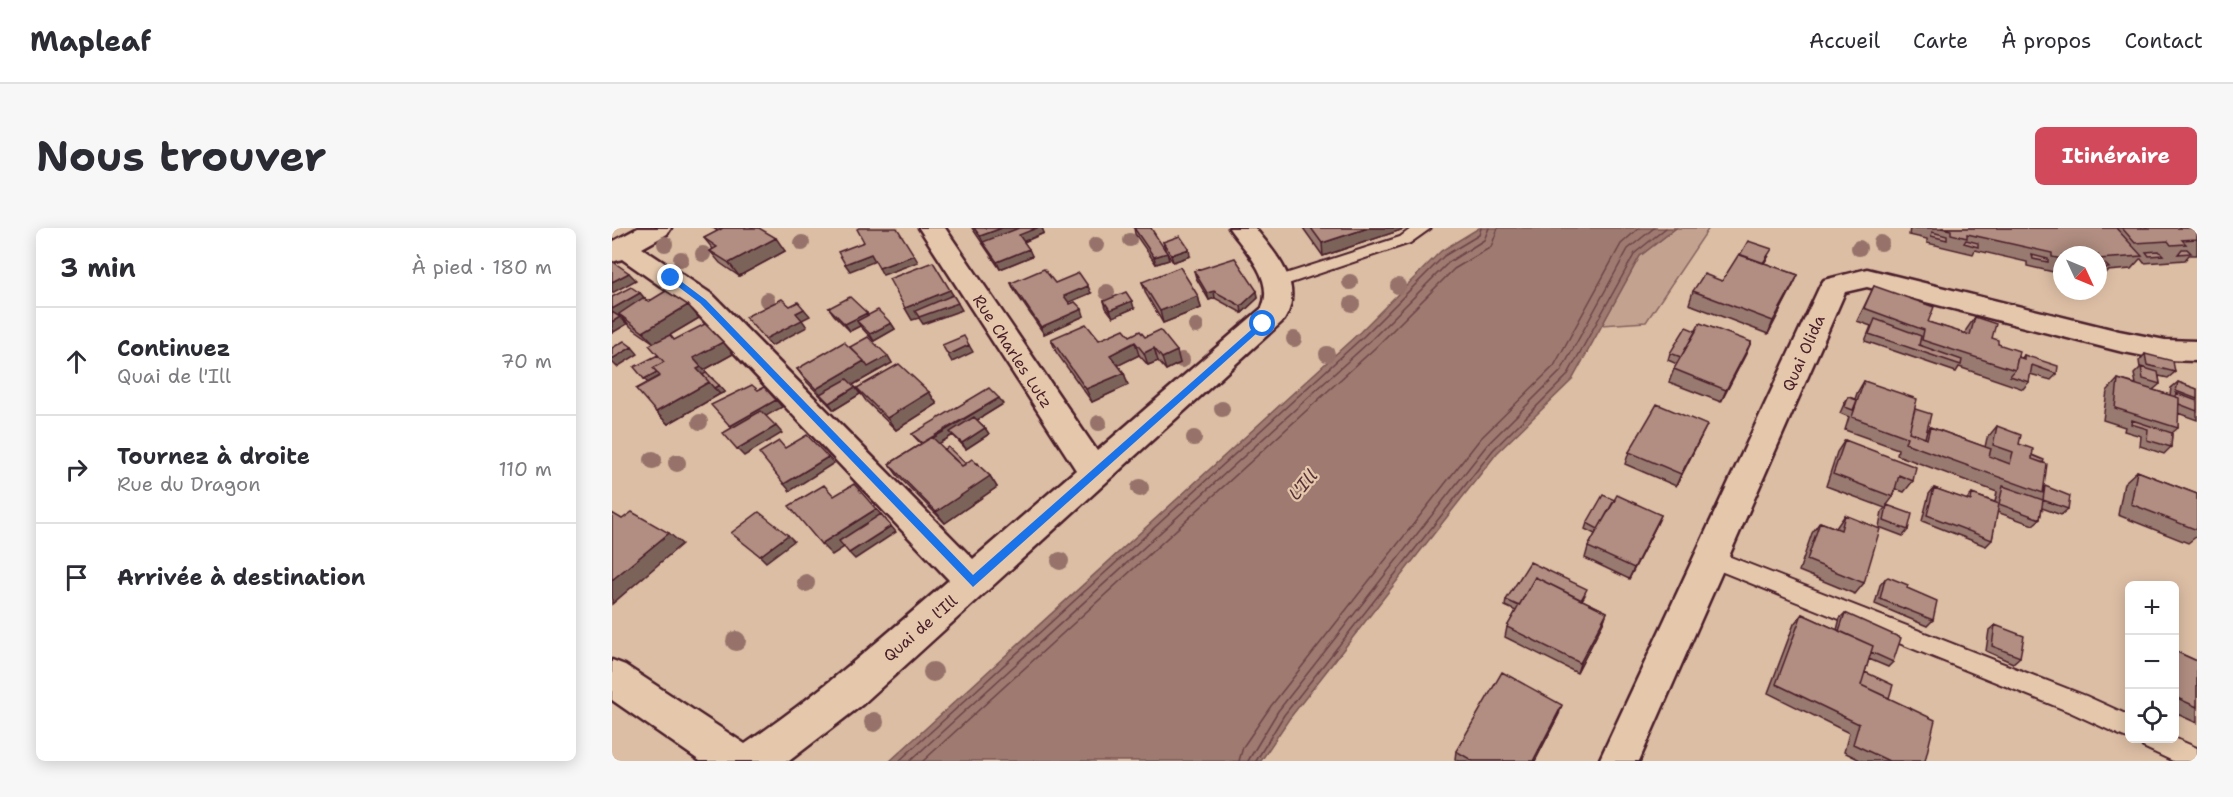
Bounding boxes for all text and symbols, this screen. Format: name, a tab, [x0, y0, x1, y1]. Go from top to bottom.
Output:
text: Mapleaf	[30, 22, 151, 60]
text: Accueil	[1809, 27, 1880, 55]
text: Carte	[1913, 27, 1968, 55]
text: À propos	[2001, 27, 2091, 55]
text: Contact	[2124, 27, 2203, 55]
button: Itinéraire	[2035, 127, 2197, 185]
text: Nous trouver	[36, 128, 326, 184]
north arrow	[2053, 246, 2107, 300]
text: 3 min	[60, 250, 136, 285]
text: À pied · 180 m	[411, 254, 552, 280]
route end	[657, 264, 683, 290]
street label: Rue Charles Lutz	[968, 290, 1057, 412]
route start	[1249, 310, 1275, 336]
street label: Quai Olida	[1777, 312, 1830, 395]
text: Continuez	[117, 334, 230, 363]
icon: ahead	[60, 345, 93, 378]
text: 70 m	[500, 348, 552, 374]
text: Quai de l'Ill	[117, 363, 231, 389]
text: Tournez à droite	[117, 442, 310, 471]
icon: right	[60, 453, 93, 486]
text: 110 m	[498, 456, 552, 482]
water label: L'Ill	[1283, 464, 1323, 506]
text: Rue du Dragon	[117, 471, 260, 497]
icon: arrive	[60, 561, 93, 594]
text: Arrivée à destination	[117, 563, 365, 592]
map controls	[2125, 581, 2179, 743]
button: +	[2125, 581, 2179, 635]
street label: Quai de l'Ill	[879, 590, 962, 666]
button: −	[2125, 635, 2179, 689]
button: locate	[2125, 689, 2179, 743]

